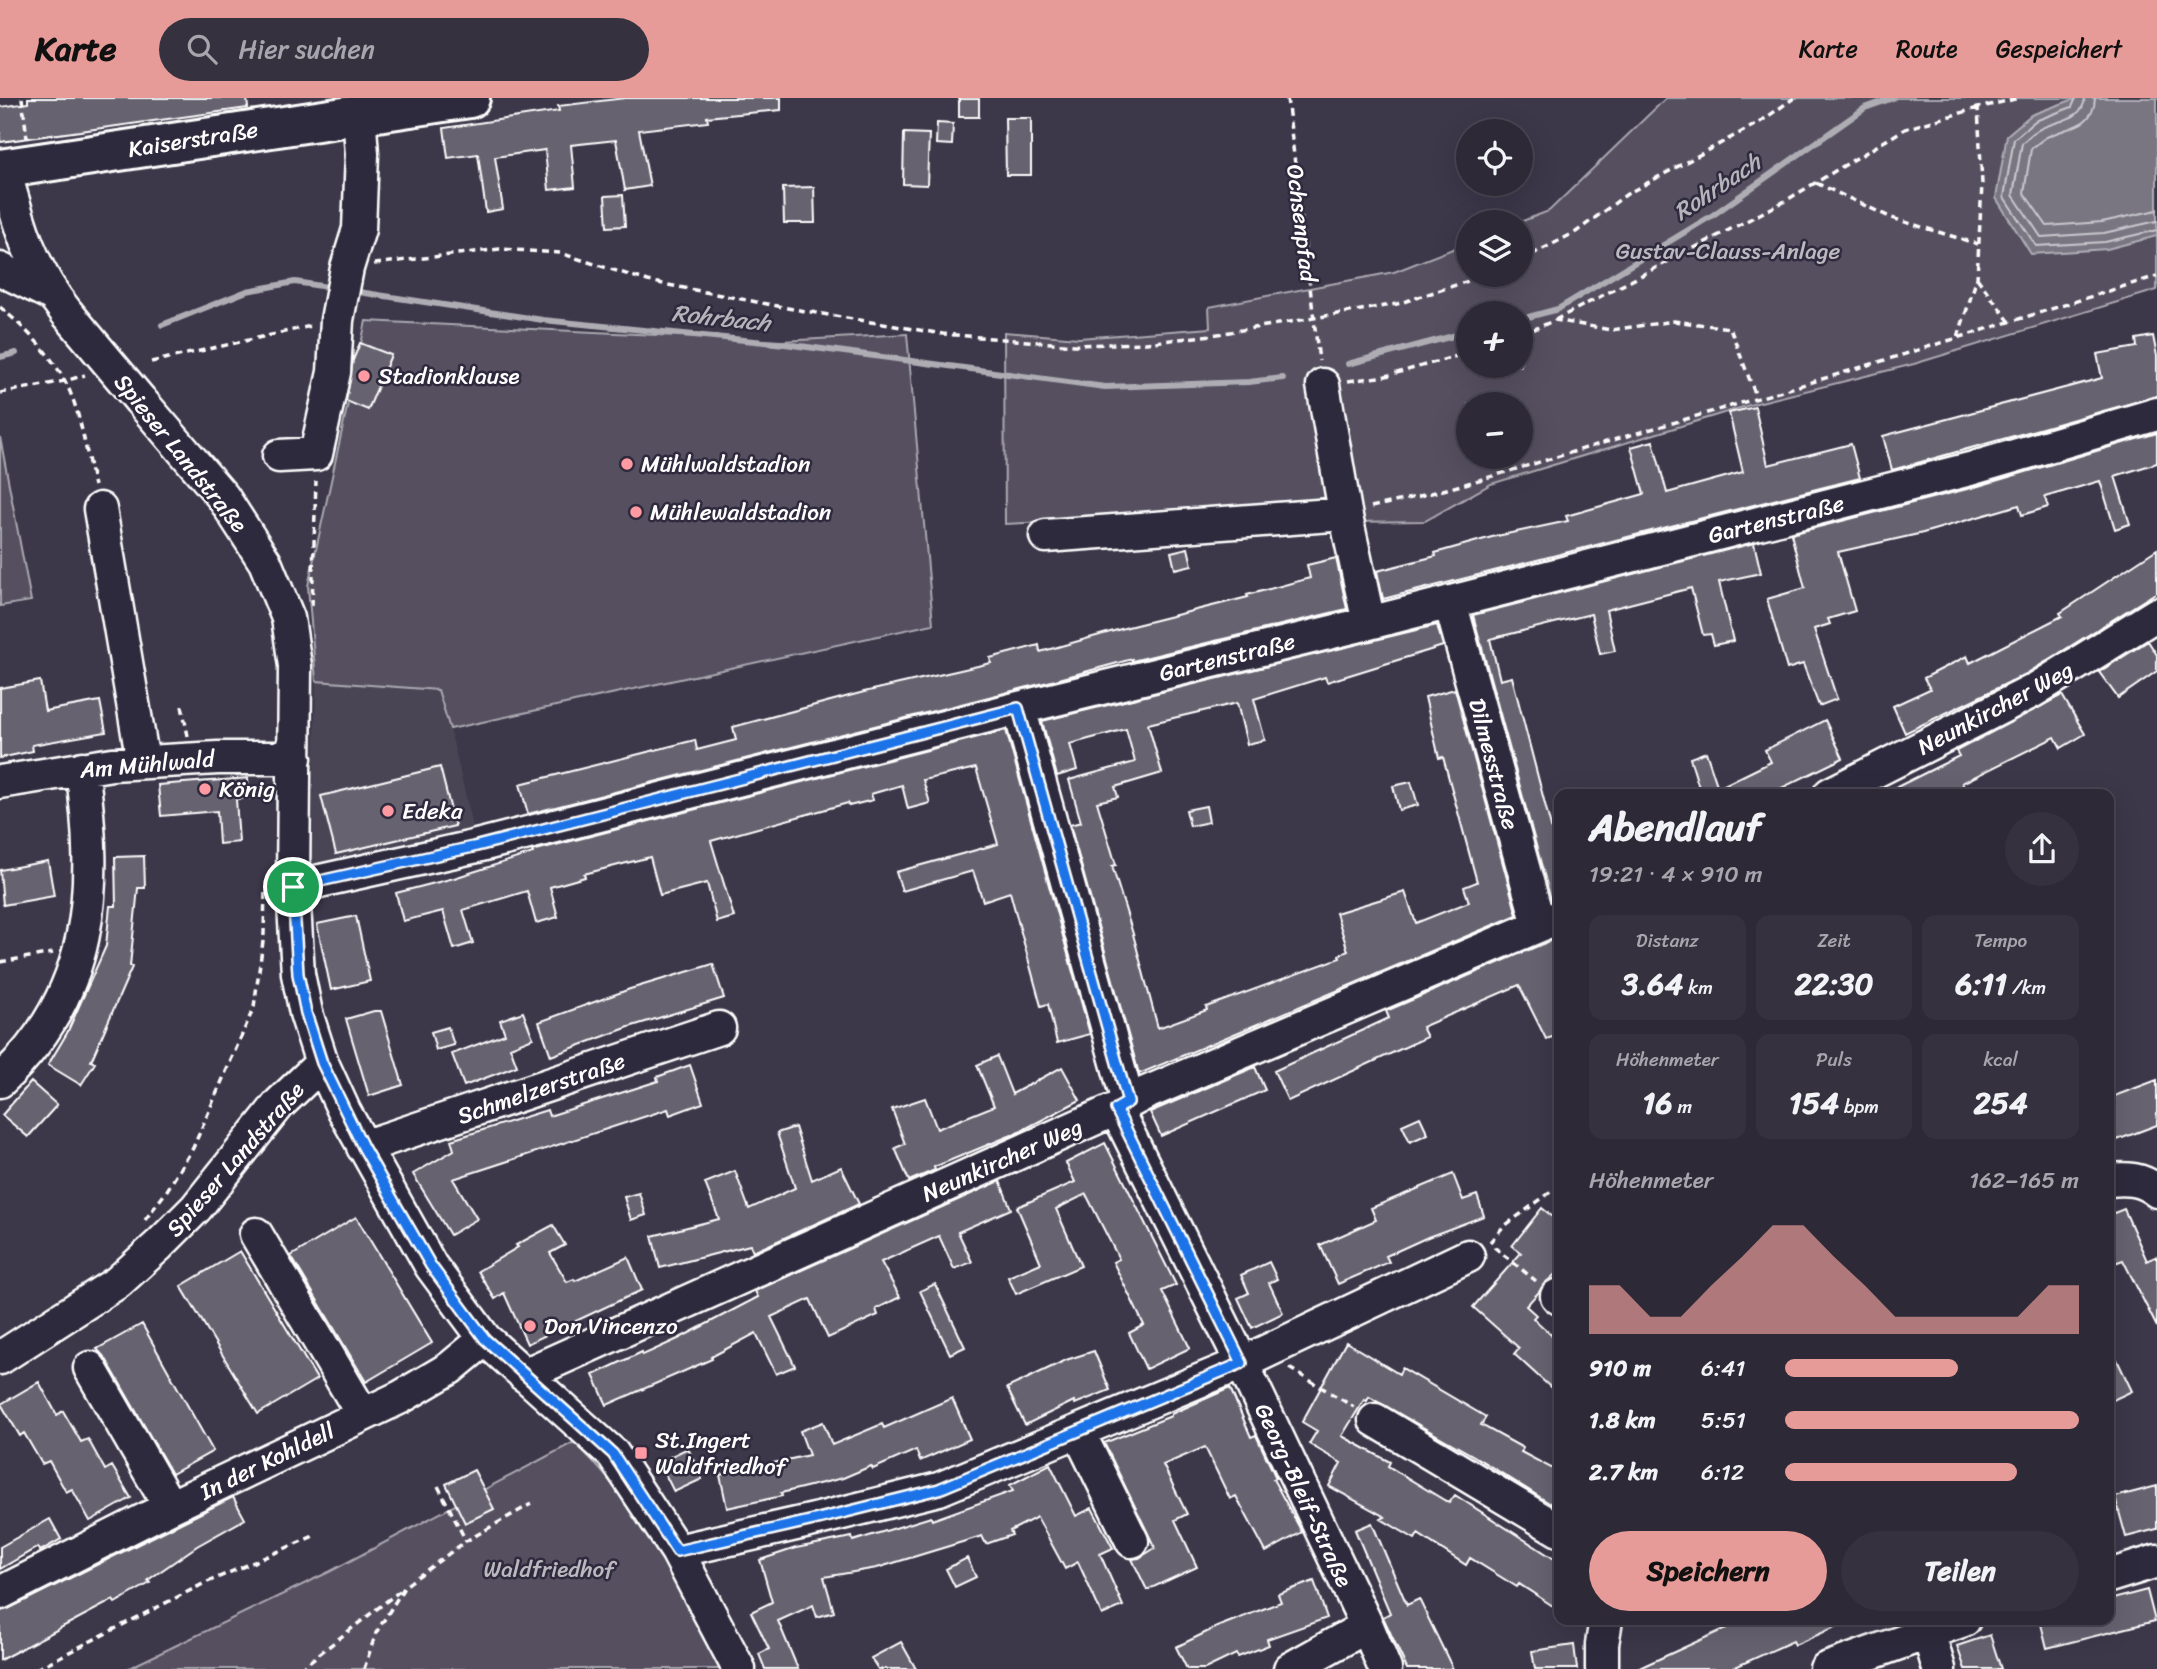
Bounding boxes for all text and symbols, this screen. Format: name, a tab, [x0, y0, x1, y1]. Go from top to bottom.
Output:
search box	[159, 18, 649, 81]
text: Karte	[35, 20, 117, 78]
text: Hier suchen	[239, 26, 375, 72]
text: Karte	[1799, 28, 1858, 70]
text: Route	[1896, 28, 1958, 70]
text: Gespeichert	[1996, 28, 2122, 70]
icon: search	[183, 30, 221, 68]
street label: Kaiserstraße	[125, 109, 261, 170]
map controls	[1456, 119, 1533, 469]
button: locate	[1456, 119, 1533, 196]
water label: Rohrbach	[1664, 141, 1772, 232]
street label: Ochsenpfad	[1274, 162, 1329, 286]
button: layers	[1456, 210, 1533, 287]
park label: Gustav-Clauss-Anlage	[1616, 231, 1841, 272]
water label: Rohrbach	[670, 292, 775, 344]
button: +	[1456, 301, 1533, 378]
place label: Stadionklause	[378, 356, 520, 397]
street label: Spieser Landstraße	[103, 364, 258, 542]
marker: Stadionklause	[356, 368, 372, 384]
button: −	[1456, 392, 1533, 469]
place label: Mühlwaldstadion	[641, 444, 811, 485]
marker: Mühlwaldstadion	[619, 456, 635, 472]
street label: Gartenstraße	[1704, 483, 1849, 556]
place label: Mühlewaldstadion	[650, 492, 832, 533]
marker: Mühlewaldstadion	[628, 504, 644, 520]
street label: Gartenstraße	[1155, 621, 1300, 694]
street label: Neunkircher Weg	[1909, 650, 2081, 767]
street label: Dilmesstraße	[1456, 694, 1531, 835]
street label: Am Mühlwald	[77, 738, 218, 791]
place label: König	[219, 769, 275, 810]
marker: König	[197, 781, 213, 797]
place label: Edeka	[402, 791, 463, 832]
text: Abendlauf	[1589, 794, 1762, 861]
marker: Edeka	[380, 803, 396, 819]
button: share	[2005, 812, 2079, 886]
text: 19:21 · 4 × 910 m	[1589, 854, 1763, 895]
pin	[263, 857, 323, 917]
icon: arrive	[274, 868, 312, 906]
text: Distanz	[1636, 924, 1699, 957]
text: Zeit	[1817, 924, 1851, 957]
text: Tempo	[1974, 924, 2027, 957]
text: 3.64	[1622, 957, 1683, 1011]
text: 22:30	[1794, 957, 1874, 1011]
text: 6:11	[1955, 957, 2007, 1011]
text: km	[1683, 971, 1713, 1004]
text: /km	[2007, 971, 2046, 1004]
street label: Schmelzerstraße	[452, 1040, 631, 1136]
text: Höhenmeter	[1616, 1043, 1719, 1076]
text: Puls	[1816, 1043, 1852, 1076]
text: kcal	[1983, 1043, 2018, 1076]
street label: Spieser Landstraße	[156, 1072, 315, 1247]
text: 16	[1643, 1076, 1673, 1130]
text: 154	[1789, 1076, 1839, 1130]
text: 254	[1973, 1076, 2028, 1130]
text: m	[1673, 1090, 1692, 1123]
text: bpm	[1839, 1090, 1879, 1123]
street label: Neunkircher Weg	[915, 1107, 1090, 1214]
text: Höhenmeter	[1589, 1160, 1713, 1201]
text: 162–165 m	[1969, 1160, 2079, 1201]
place label: Don Vincenzo	[544, 1306, 678, 1347]
marker: Don Vincenzo	[522, 1318, 538, 1334]
text: 910 m	[1589, 1348, 1651, 1389]
text: 6:41	[1701, 1348, 1745, 1389]
street label: Georg-Bleif-Straße	[1243, 1396, 1364, 1594]
text: 1.8 km	[1589, 1400, 1656, 1441]
text: 5:51	[1701, 1400, 1746, 1441]
street label: In der Kohldell	[192, 1411, 342, 1512]
place label: St.Ingert Waldfriedhof	[655, 1420, 789, 1487]
marker: St.Ingert Waldfriedhof	[633, 1445, 649, 1461]
text: 2.7 km	[1589, 1452, 1658, 1493]
text: 6:12	[1701, 1452, 1744, 1493]
button: Speichern	[1589, 1531, 1827, 1611]
button: Teilen	[1841, 1531, 2079, 1611]
park label: Waldfriedhof	[484, 1549, 617, 1590]

